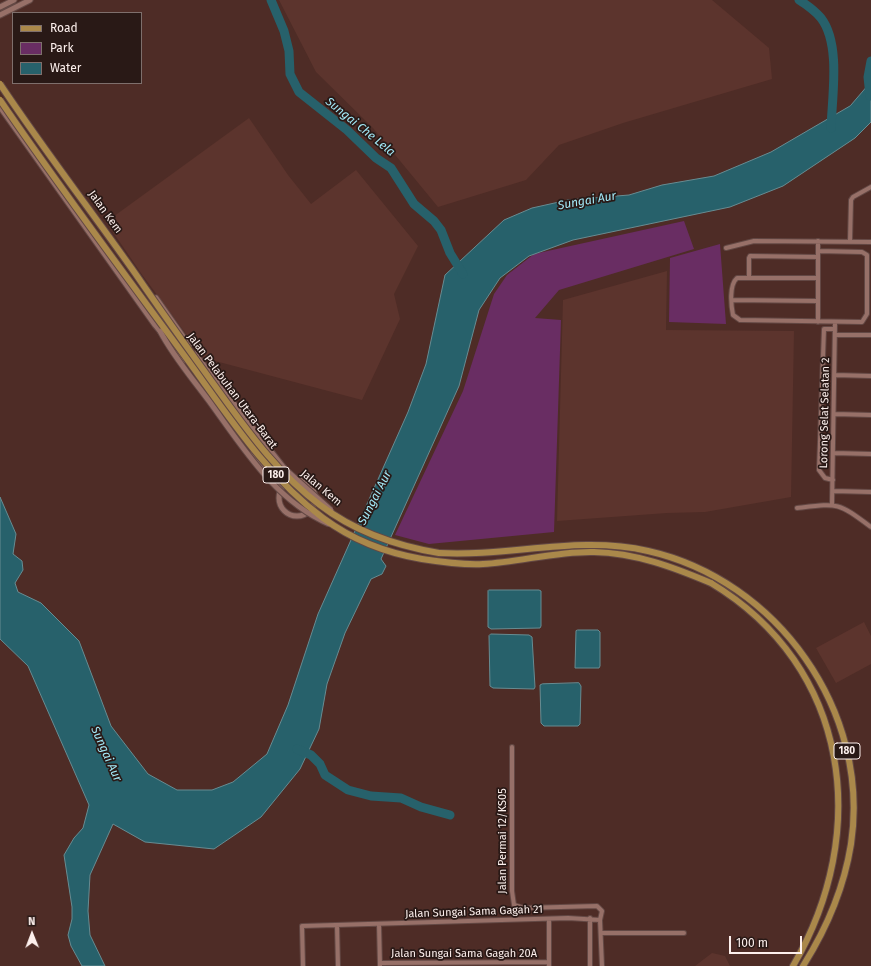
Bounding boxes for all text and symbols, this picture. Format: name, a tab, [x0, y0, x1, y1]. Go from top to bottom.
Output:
legend	[12, 12, 142, 84]
text: Road	[50, 21, 78, 35]
text: Park	[50, 41, 74, 55]
text: Water	[50, 61, 81, 75]
water label: Sungai Che Lela	[322, 95, 398, 159]
street label: Jalan Kem	[85, 188, 125, 236]
water label: Sungai Aur	[557, 189, 617, 213]
street label: Jalan Pelabuhan Utara-Barat	[184, 331, 280, 451]
street label: Lorong Selat Selatan 2	[817, 357, 833, 469]
road number: 180	[263, 467, 289, 483]
street label: Jalan Kem	[298, 467, 344, 509]
water label: Sungai Aur	[355, 469, 395, 527]
water label: Sungai Aur	[87, 724, 125, 784]
road number: 180	[834, 743, 860, 759]
street label: Jalan Permai 12/KS05	[496, 788, 510, 894]
street label: Jalan Sungai Sama Gagah 21	[405, 903, 543, 921]
north arrow	[12, 914, 52, 954]
text: N	[28, 915, 36, 928]
scale bar	[731, 928, 804, 954]
text: 100 m	[736, 936, 768, 950]
street label: Jalan Sungai Sama Gagah 20A	[391, 947, 537, 961]

